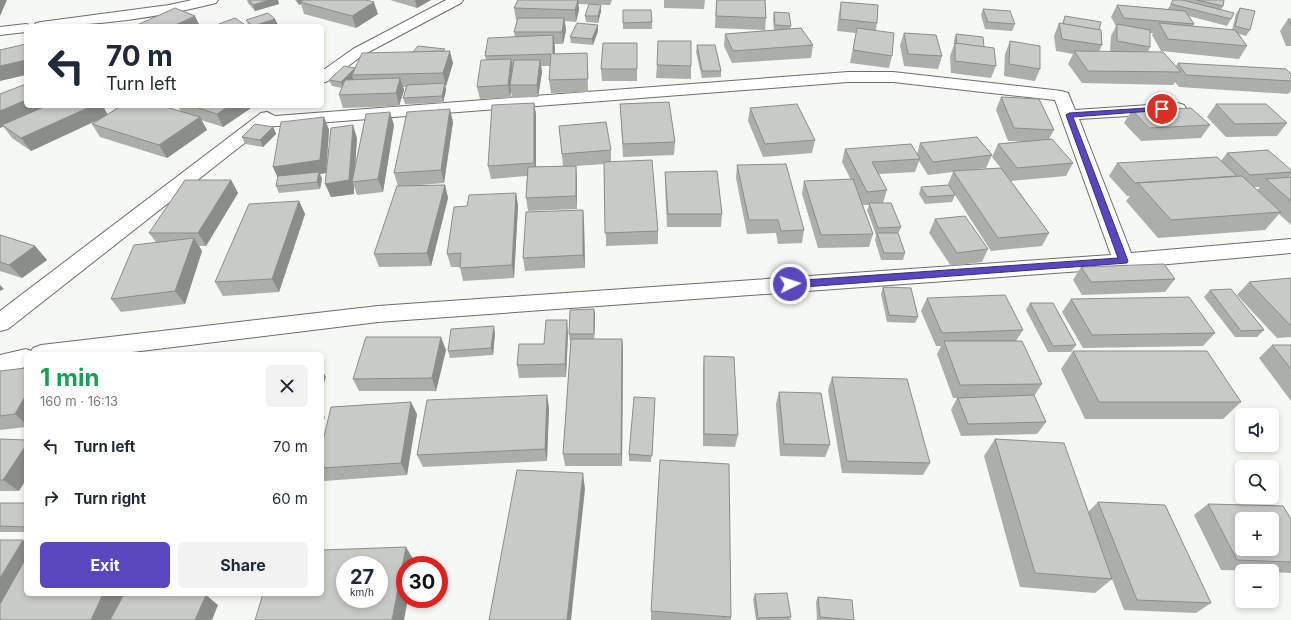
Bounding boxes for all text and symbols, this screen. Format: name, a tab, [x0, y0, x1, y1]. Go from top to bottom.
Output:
text: 70 m	[106, 39, 173, 73]
icon: left	[40, 40, 92, 92]
text: Turn left	[106, 73, 176, 94]
pin	[1145, 92, 1179, 126]
icon: arrive	[1151, 98, 1173, 120]
position arrow	[769, 263, 811, 305]
text: 1 min	[40, 363, 99, 392]
button: close	[266, 365, 308, 407]
text: 160 m · 16:13	[40, 393, 118, 409]
map controls	[1235, 408, 1279, 608]
button: sound	[1235, 408, 1279, 452]
icon: left	[40, 435, 62, 457]
text: Turn left	[74, 437, 135, 456]
text: 70 m	[273, 437, 308, 456]
button: search	[1235, 460, 1279, 504]
icon: right	[40, 487, 62, 509]
text: Turn right	[74, 489, 146, 508]
text: 60 m	[272, 489, 308, 508]
button: +	[1235, 512, 1279, 556]
button: Exit	[40, 542, 170, 588]
button: Share	[178, 542, 308, 588]
speed limit sign: 30	[396, 556, 448, 608]
button: −	[1235, 564, 1279, 608]
text: 27	[350, 565, 374, 589]
text: km/h	[350, 586, 374, 598]

